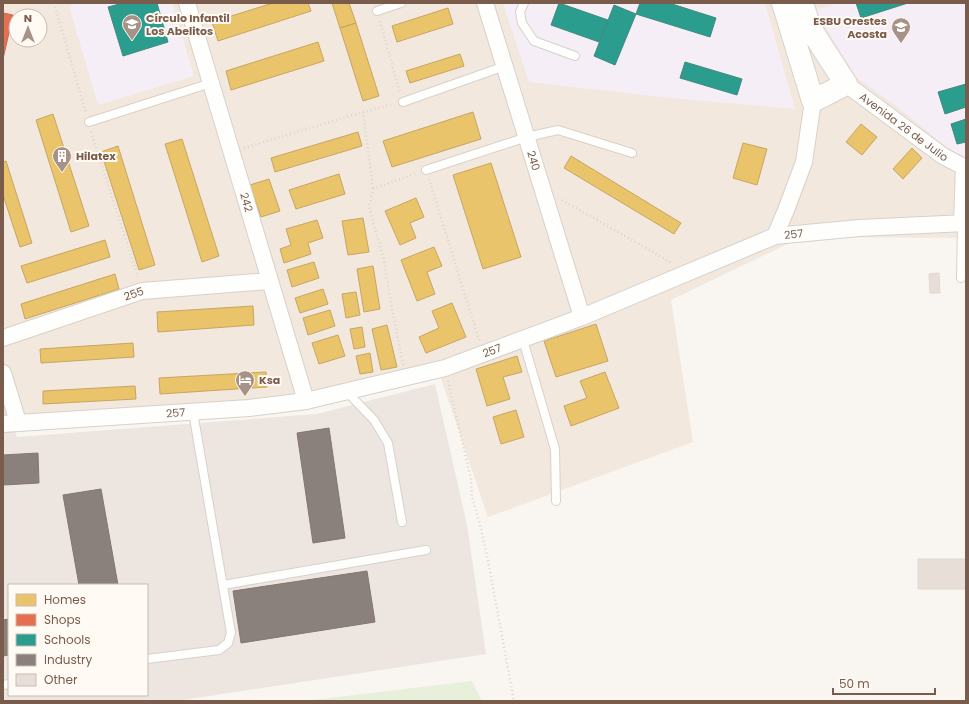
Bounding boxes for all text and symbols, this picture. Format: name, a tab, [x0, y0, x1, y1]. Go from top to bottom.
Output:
north arrow	[8, 8, 48, 48]
text: N	[24, 10, 32, 26]
place label: Círculo Infantil Los Abelitos	[146, 10, 230, 39]
school or university icon: Círculo Infantil Los Abelitos	[121, 13, 143, 41]
place label: ESBU Orestes Acosta	[813, 13, 887, 42]
school or university icon: ESBU Orestes Acosta	[890, 16, 912, 44]
street label: Avenida 26 de Julio	[856, 89, 951, 165]
building icon: Hilatex	[51, 145, 73, 173]
place label: Hilatex	[76, 148, 116, 164]
street label: 240	[523, 149, 544, 173]
street label: 242	[236, 191, 257, 214]
street label: 257	[783, 225, 804, 243]
street label: 255	[122, 283, 146, 305]
street label: 257	[480, 340, 504, 361]
hotel icon: Ksa	[234, 369, 256, 397]
place label: Ksa	[259, 372, 280, 388]
street label: 257	[166, 404, 186, 421]
legend	[8, 584, 148, 696]
text: Homes	[44, 591, 86, 608]
text: Shops	[44, 611, 81, 628]
text: Schools	[44, 631, 91, 648]
text: Industry	[44, 651, 93, 668]
scale bar	[833, 670, 935, 696]
text: Other	[44, 671, 78, 688]
text: 50 m	[839, 675, 870, 692]

